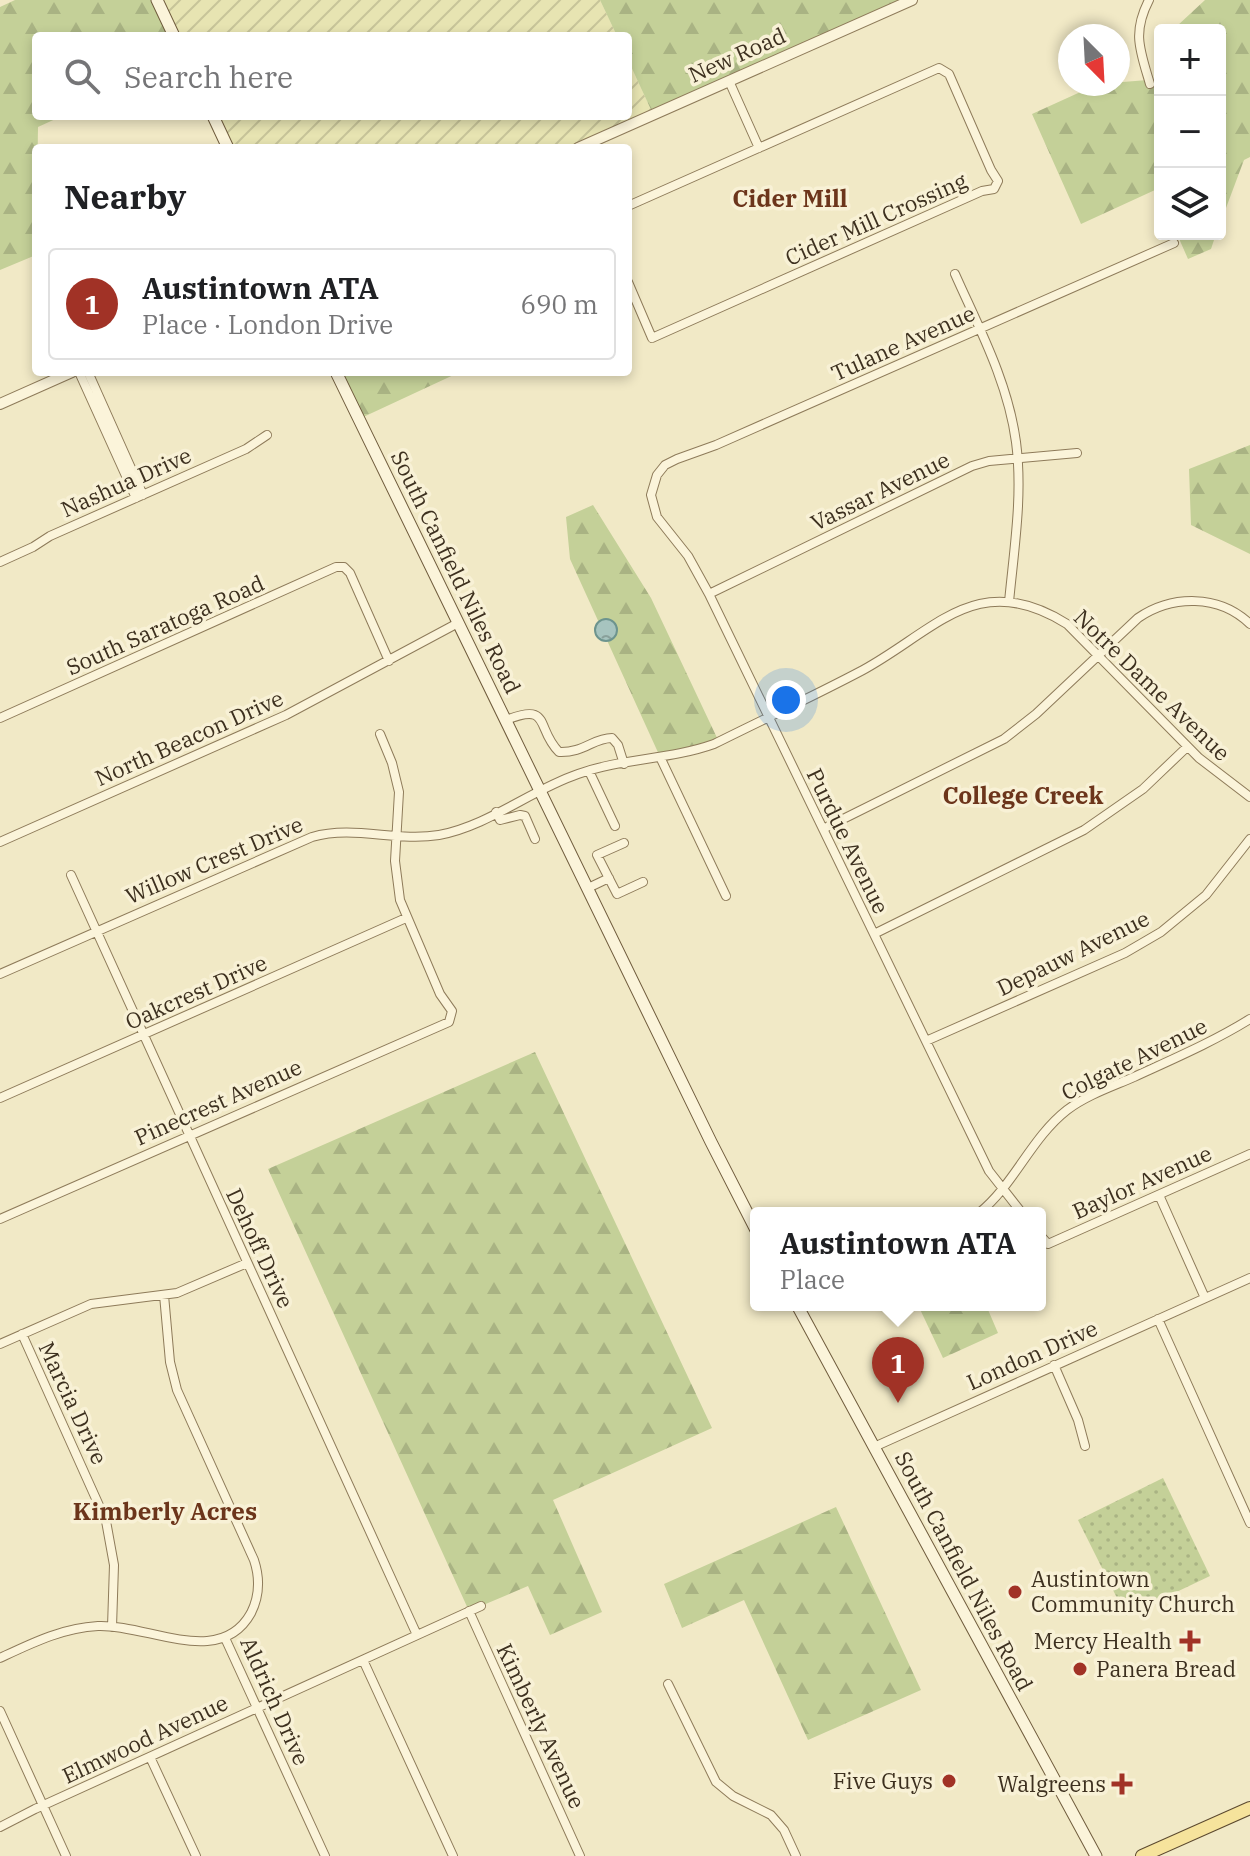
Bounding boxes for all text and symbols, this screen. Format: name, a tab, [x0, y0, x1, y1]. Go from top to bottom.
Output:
street label: New Road	[684, 20, 790, 89]
north arrow	[1058, 24, 1130, 96]
map controls	[1154, 24, 1226, 240]
button: +	[1154, 24, 1226, 96]
search box	[32, 32, 632, 120]
icon: search	[60, 54, 104, 98]
text: Search here	[124, 57, 293, 96]
button: −	[1154, 96, 1226, 168]
street label: Cider Mill Crossing	[780, 165, 971, 272]
button: layers	[1154, 168, 1226, 240]
text: Nearby	[64, 174, 186, 218]
district label: Cider Mill	[732, 182, 848, 214]
text: Austintown ATA	[142, 268, 379, 307]
text: 1	[84, 287, 100, 321]
text: 690 m	[520, 287, 598, 321]
street label: Tulane Avenue	[826, 298, 979, 387]
text: Place · London Drive	[142, 307, 393, 341]
street label: Nashua Drive	[56, 440, 196, 523]
street label: Vassar Avenue	[806, 444, 954, 537]
street label: South Canfield Niles Road	[385, 445, 528, 698]
street label: South Saratoga Road	[61, 568, 268, 681]
street label: Notre Dame Avenue	[1068, 602, 1237, 767]
your location	[766, 680, 806, 720]
street label: North Beacon Drive	[90, 683, 287, 792]
street label: Purdue Avenue	[801, 763, 896, 918]
district label: College Creek	[942, 779, 1104, 811]
street label: Willow Crest Drive	[121, 809, 307, 910]
street label: Depauw Avenue	[992, 903, 1154, 1002]
street label: Oakcrest Drive	[120, 947, 271, 1036]
street label: Colgate Avenue	[1056, 1011, 1211, 1106]
street label: Pinecrest Avenue	[130, 1052, 306, 1151]
street label: Baylor Avenue	[1068, 1138, 1216, 1225]
street label: Dehoff Drive	[220, 1183, 301, 1312]
popup	[750, 1207, 1046, 1311]
text: Austintown ATA	[780, 1223, 1016, 1262]
text: Place	[780, 1262, 845, 1296]
street label: London Drive	[962, 1313, 1102, 1396]
street label: Marcia Drive	[32, 1337, 114, 1469]
pin: 1	[872, 1337, 924, 1403]
street label: South Canfield Niles Road	[889, 1446, 1040, 1696]
district label: Kimberly Acres	[73, 1495, 257, 1527]
place label: Austintown Community Church	[1031, 1564, 1235, 1618]
marker: Austintown Community Church	[1006, 1583, 1024, 1601]
place label: Mercy Health	[1034, 1626, 1172, 1655]
marker: Mercy Health	[1179, 1630, 1201, 1652]
street label: Aldrich Drive	[234, 1632, 317, 1769]
street label: Kimberly Avenue	[490, 1638, 592, 1813]
place label: Panera Bread	[1096, 1654, 1236, 1683]
marker: Panera Bread	[1071, 1660, 1089, 1678]
street label: Elmwood Avenue	[57, 1687, 232, 1790]
place label: Five Guys	[833, 1766, 933, 1795]
place label: Walgreens	[997, 1769, 1106, 1798]
marker: Five Guys	[940, 1772, 958, 1790]
marker: Walgreens	[1113, 1775, 1131, 1793]

